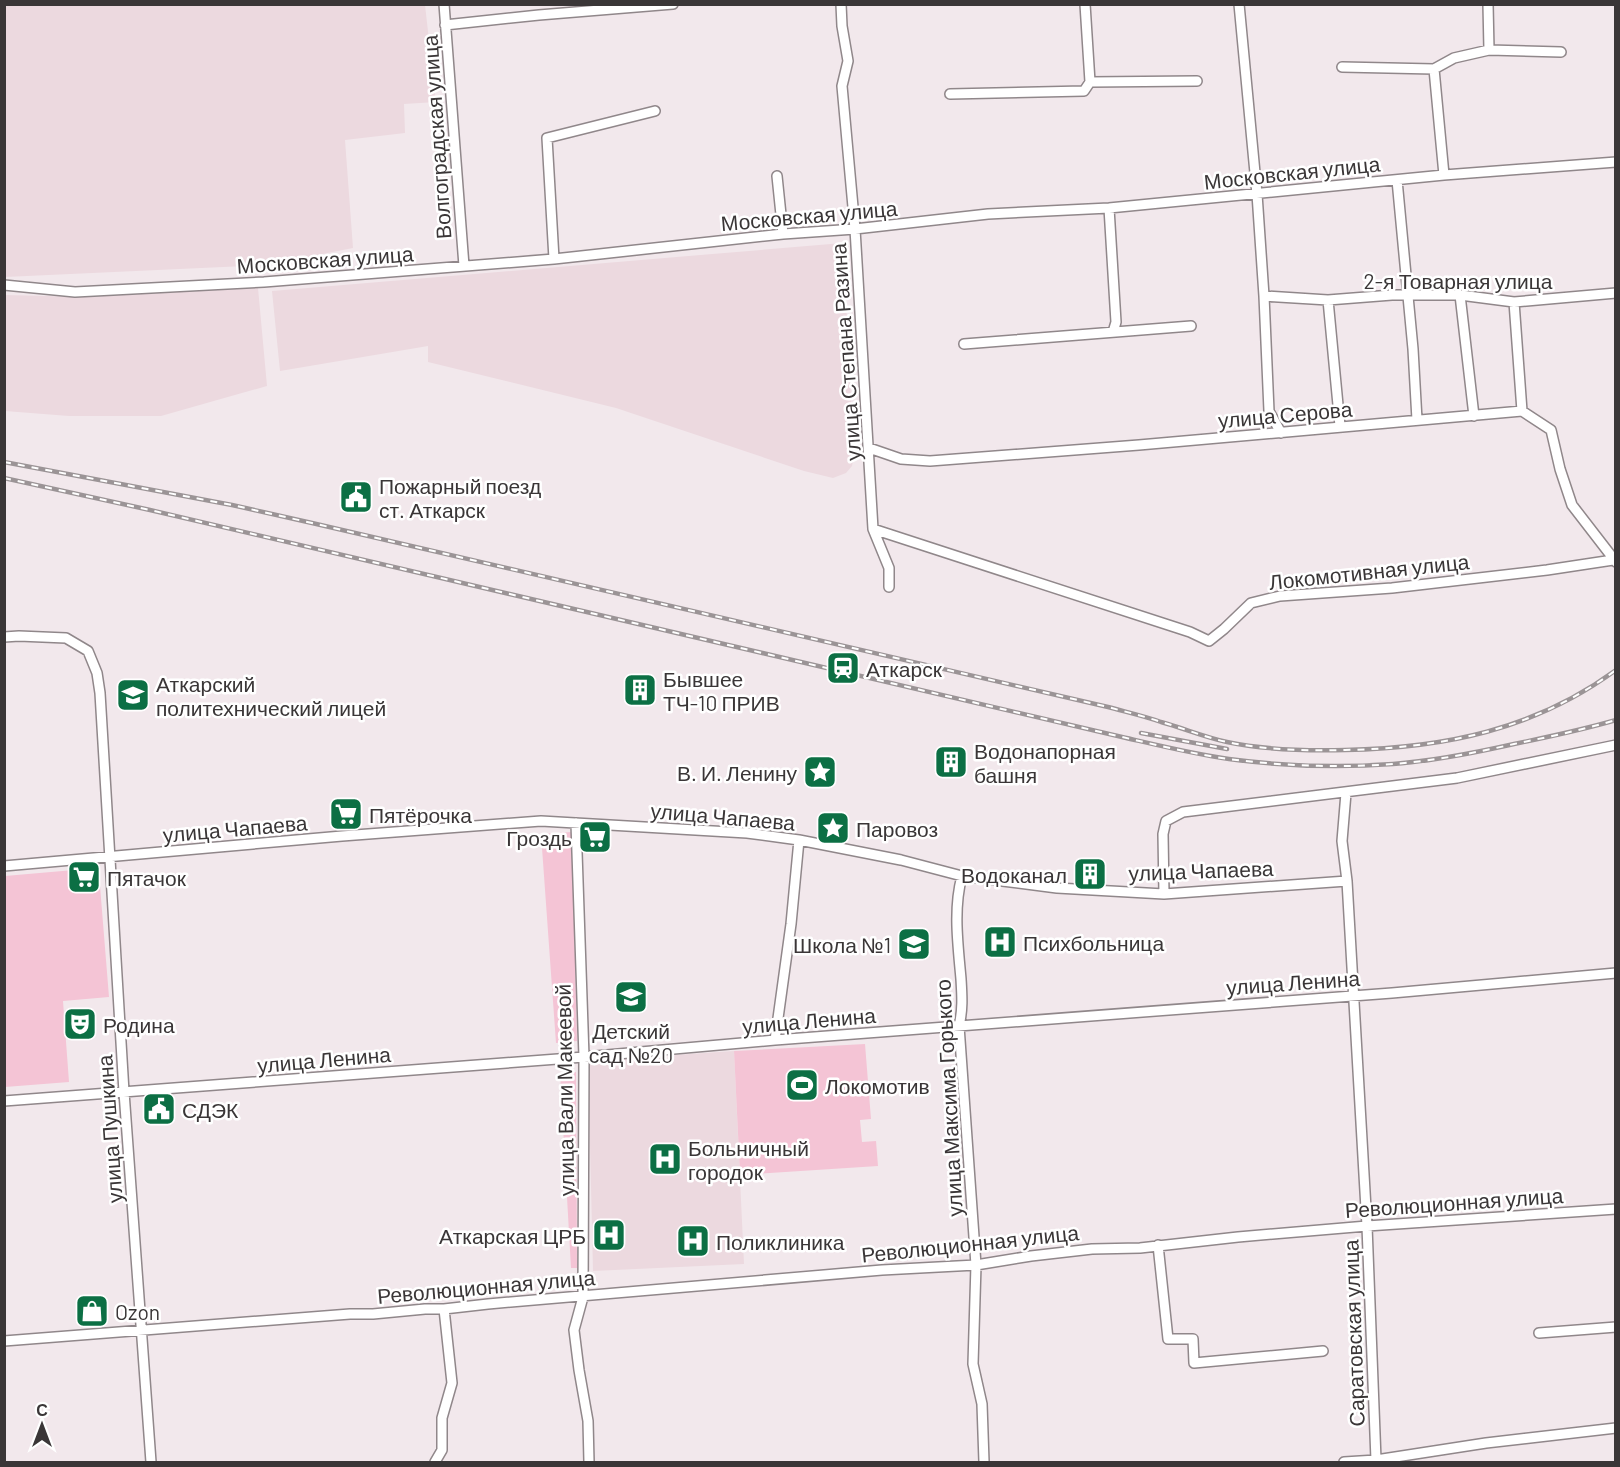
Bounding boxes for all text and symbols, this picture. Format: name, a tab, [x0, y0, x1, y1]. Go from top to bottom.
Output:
street label: Волгоградская улица	[416, 34, 456, 240]
street label: Московская улица	[1203, 150, 1382, 194]
street label: Московская улица	[720, 195, 899, 235]
street label: Московская улица	[236, 240, 415, 278]
street label: улица Степана Разина	[825, 242, 865, 462]
street label: 2-я Товарная улица	[1364, 268, 1553, 293]
street label: улица Серова	[1217, 396, 1354, 432]
place label: Пожарный поезд ст. Аткарск	[379, 473, 541, 522]
public building icon: Пожарный поезд ст. Аткарск	[338, 479, 374, 515]
street label: Локомотивная улица	[1268, 548, 1471, 594]
station icon: Аткарск	[825, 650, 861, 686]
place label: Аткарск	[866, 656, 943, 681]
place label: Бывшее ТЧ-10 ПРИВ	[663, 666, 780, 715]
place label: Аткарский политехнический лицей	[156, 671, 386, 720]
building icon: Бывшее ТЧ-10 ПРИВ	[622, 672, 658, 708]
school or university icon: Аткарский политехнический лицей	[115, 677, 151, 713]
place label: Водонапорная башня	[974, 738, 1116, 787]
building icon: Водонапорная башня	[933, 744, 969, 780]
place icon: В. И. Ленину	[802, 754, 838, 790]
place label: В. И. Ленину	[677, 760, 797, 785]
supermarket icon: Пятёрочка	[328, 796, 364, 832]
street label: улица Чапаева	[650, 797, 797, 835]
place label: Пятёрочка	[369, 802, 472, 827]
street label: улица Чапаева	[162, 809, 309, 847]
place icon: Паровоз	[815, 810, 851, 846]
place label: Паровоз	[856, 816, 938, 841]
supermarket icon: Гроздь	[577, 819, 613, 855]
place label: Гроздь	[506, 825, 572, 850]
street label: улица Чапаева	[1128, 855, 1274, 885]
building icon: Водоканал	[1072, 856, 1108, 892]
supermarket icon: Пятачок	[66, 859, 102, 895]
place label: Водоканал	[961, 862, 1067, 887]
place label: Пятачок	[107, 865, 187, 890]
hospital icon: Психбольница	[982, 924, 1018, 960]
school or university icon: Школа №1	[896, 926, 932, 962]
place label: Психбольница	[1023, 930, 1164, 955]
place label: Школа №1	[793, 932, 891, 957]
street label: улица Ленина	[1225, 965, 1361, 999]
school or university icon: Детский сад №20	[613, 979, 649, 1015]
street label: улица Максима Горького	[929, 979, 967, 1217]
street label: улица Вали Макеевой	[550, 984, 578, 1196]
street label: улица Ленина	[741, 1002, 877, 1038]
theatre icon: Родина	[62, 1006, 98, 1042]
place label: Родина	[103, 1012, 175, 1037]
place label: Детский сад №20	[589, 1018, 673, 1067]
street label: улица Ленина	[256, 1041, 392, 1077]
street label: улица Пушкина	[91, 1054, 127, 1204]
sports icon: Локомотив	[784, 1067, 820, 1103]
place label: Локомотив	[825, 1073, 930, 1098]
public building icon: СДЭК	[141, 1091, 177, 1127]
place label: СДЭК	[182, 1097, 239, 1122]
place label: Больничный городок	[688, 1135, 809, 1184]
hospital icon: Больничный городок	[647, 1141, 683, 1177]
street label: Революционная улица	[1344, 1182, 1564, 1222]
hospital icon: Аткарская ЦРБ	[591, 1217, 627, 1253]
street label: Революционная улица	[860, 1219, 1080, 1267]
place label: Аткарская ЦРБ	[439, 1223, 586, 1248]
hospital icon: Поликлиника	[675, 1223, 711, 1259]
place label: Поликлиника	[716, 1229, 845, 1254]
street label: Саратовская улица	[1337, 1239, 1369, 1427]
street label: Революционная улица	[376, 1264, 596, 1308]
shop icon: Ozon	[74, 1293, 110, 1329]
place label: Ozon	[115, 1299, 160, 1324]
north arrow	[12, 1395, 72, 1455]
text: С	[36, 1400, 48, 1419]

